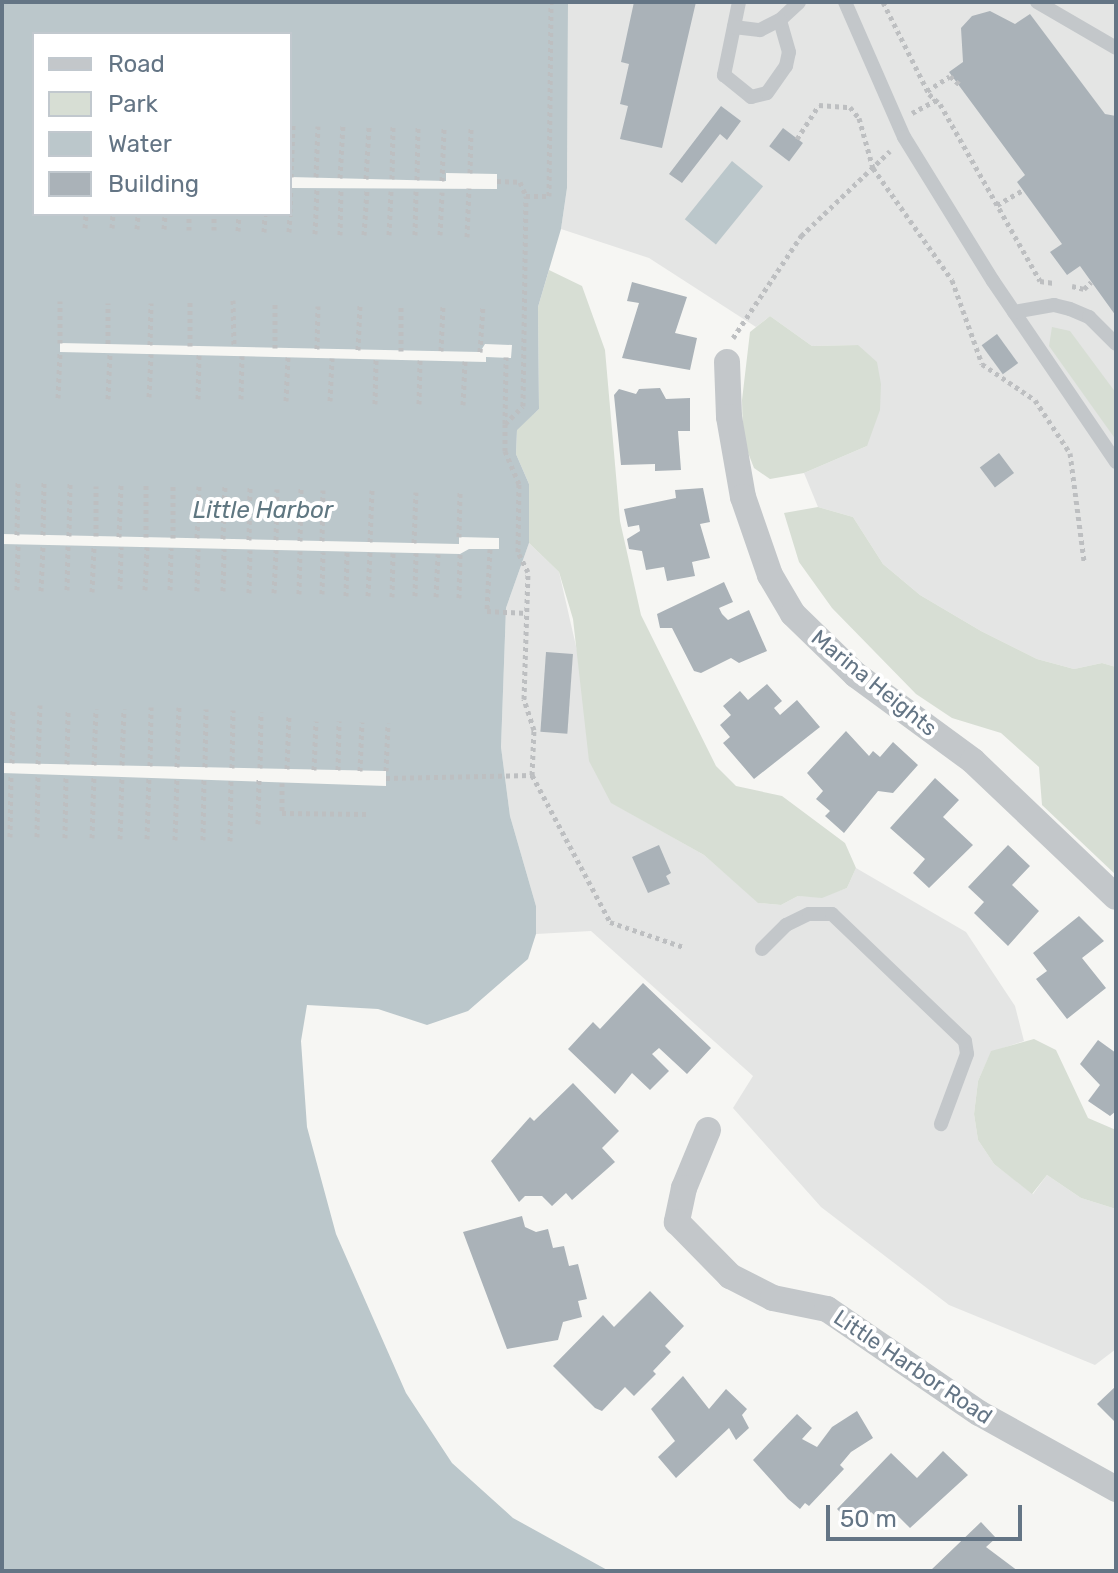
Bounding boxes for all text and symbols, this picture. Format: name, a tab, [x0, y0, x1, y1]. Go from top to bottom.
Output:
legend	[32, 32, 292, 216]
text: Road	[108, 50, 165, 78]
text: Park	[108, 90, 158, 118]
text: Water	[108, 130, 172, 158]
text: Building	[108, 170, 199, 198]
water label: Little Harbor	[193, 497, 333, 525]
street label: Marina Heights	[806, 624, 942, 742]
street label: Little Harbor Road	[829, 1304, 997, 1430]
scale bar	[830, 1489, 1026, 1539]
text: 50 m	[840, 1505, 897, 1533]

